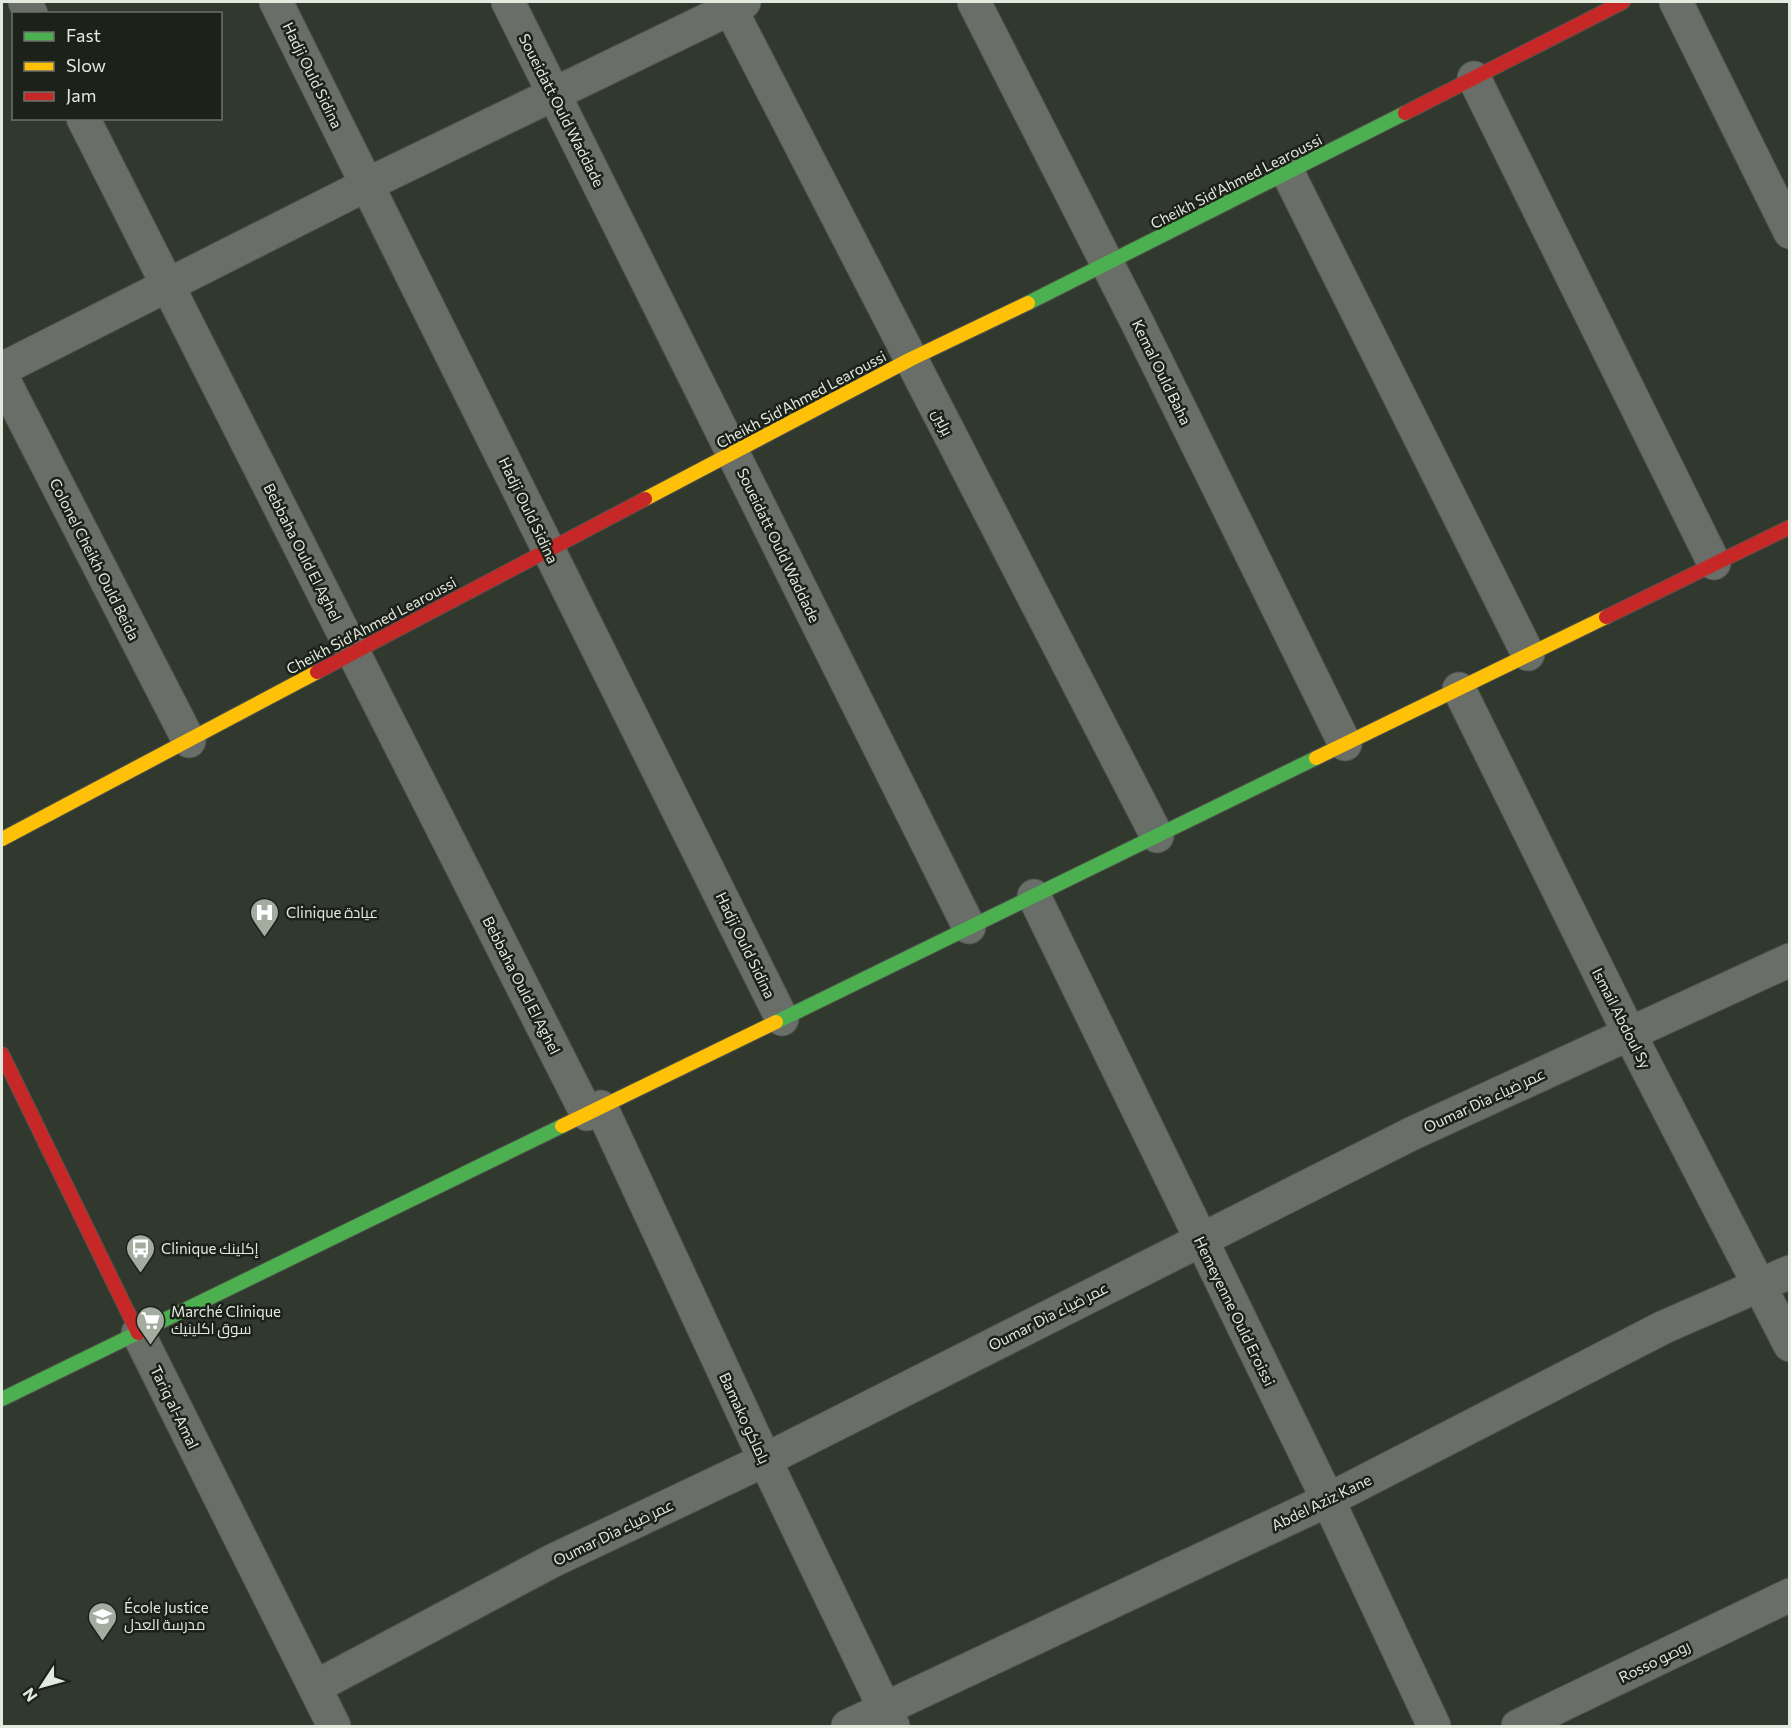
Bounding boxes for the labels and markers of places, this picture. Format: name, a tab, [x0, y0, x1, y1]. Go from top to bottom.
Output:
hospital icon: Clinique عيادة	[249, 896, 281, 938]
place label: Clinique عيادة	[286, 903, 378, 921]
bus stop icon: Clinique إكلينك	[124, 1232, 156, 1274]
place label: Clinique إكلينك	[161, 1239, 258, 1258]
place label: Marché Clinique سوق اكلينيك	[171, 1302, 281, 1339]
supermarket icon: Marché Clinique سوق اكلينيك	[134, 1304, 166, 1346]
place label: École Justice مدرسة العدل	[124, 1597, 209, 1634]
school or university icon: École Justice مدرسة العدل	[87, 1600, 119, 1642]

